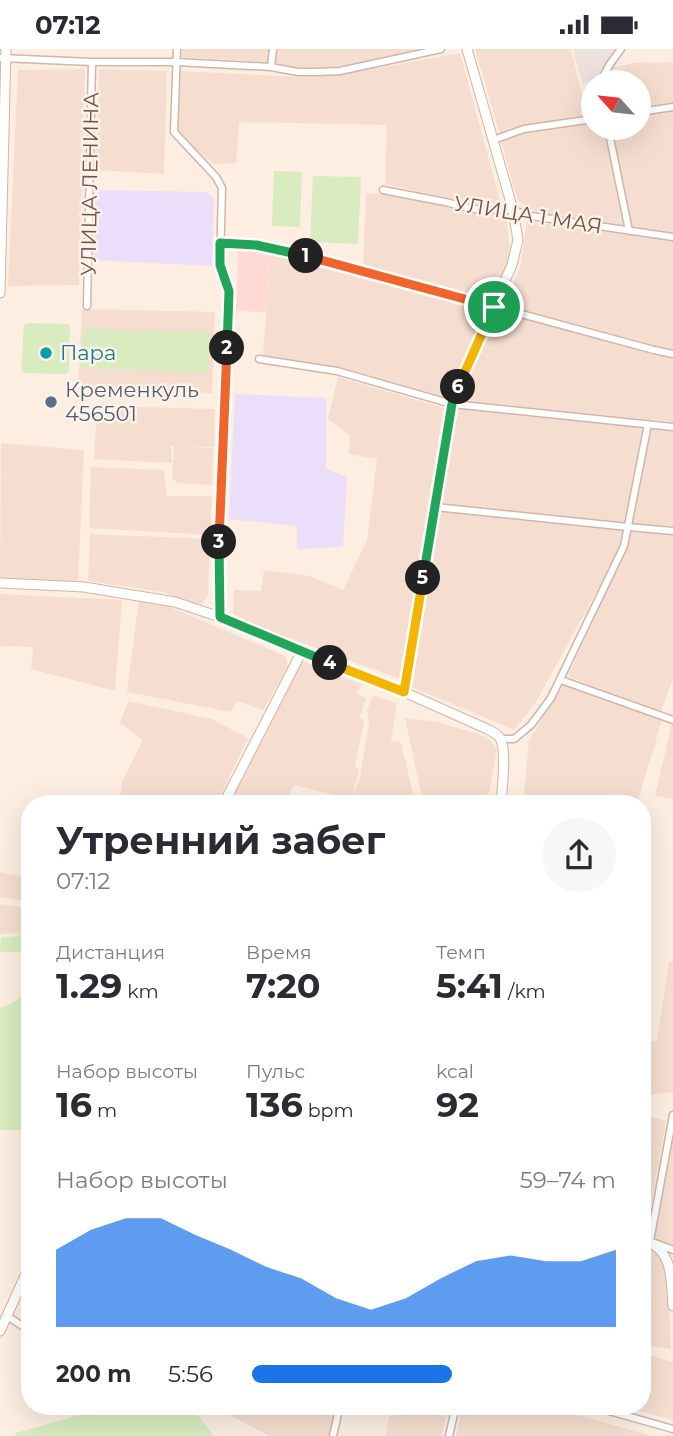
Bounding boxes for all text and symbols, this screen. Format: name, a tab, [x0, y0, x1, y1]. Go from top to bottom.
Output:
text: 07:12	[35, 9, 101, 41]
north arrow	[581, 70, 651, 140]
map controls	[581, 70, 651, 140]
street label: УЛИЦА ЛЕНИНА	[75, 91, 104, 276]
street label: УЛИЦА 1 МАЯ	[452, 190, 604, 239]
pin: 1	[288, 239, 324, 273]
text: 1	[302, 244, 309, 267]
pin	[464, 277, 524, 337]
icon: arrive	[475, 288, 513, 326]
pin: 2	[210, 331, 244, 365]
text: 2	[221, 336, 232, 359]
place label: Пара	[60, 340, 116, 365]
marker: Пара	[38, 345, 54, 361]
pin: 6	[440, 369, 476, 405]
text: 6	[451, 375, 464, 398]
place label: Кременкуль 456501	[65, 377, 199, 426]
marker: Кременкуль 456501	[43, 394, 59, 410]
pin: 3	[202, 525, 236, 559]
text: 3	[213, 530, 224, 553]
pin: 5	[406, 561, 440, 595]
text: 5	[417, 566, 428, 589]
pin: 4	[312, 645, 348, 681]
text: 4	[323, 651, 336, 674]
text: Утренний забег	[56, 817, 385, 864]
button: share	[542, 818, 616, 892]
text: 07:12	[56, 867, 110, 895]
text: Дистанция	[56, 941, 165, 964]
text: Время	[246, 941, 312, 964]
text: Темп	[436, 941, 486, 964]
text: 1.29	[56, 964, 122, 1007]
text: 7:20	[246, 964, 321, 1007]
text: 5:41	[436, 964, 503, 1007]
text: km	[122, 980, 159, 1003]
text: /km	[503, 980, 546, 1003]
text: Набор высоты	[56, 1060, 198, 1083]
text: Пульс	[246, 1060, 305, 1083]
text: kcal	[436, 1060, 474, 1083]
text: 16	[56, 1083, 92, 1126]
text: 136	[246, 1083, 303, 1126]
text: 92	[436, 1083, 479, 1126]
text: m	[92, 1099, 117, 1122]
text: bpm	[303, 1099, 354, 1122]
text: Набор высоты	[56, 1166, 228, 1194]
text: 59–74 m	[520, 1166, 616, 1194]
text: 200 m	[56, 1360, 131, 1388]
text: 5:56	[168, 1360, 213, 1388]

